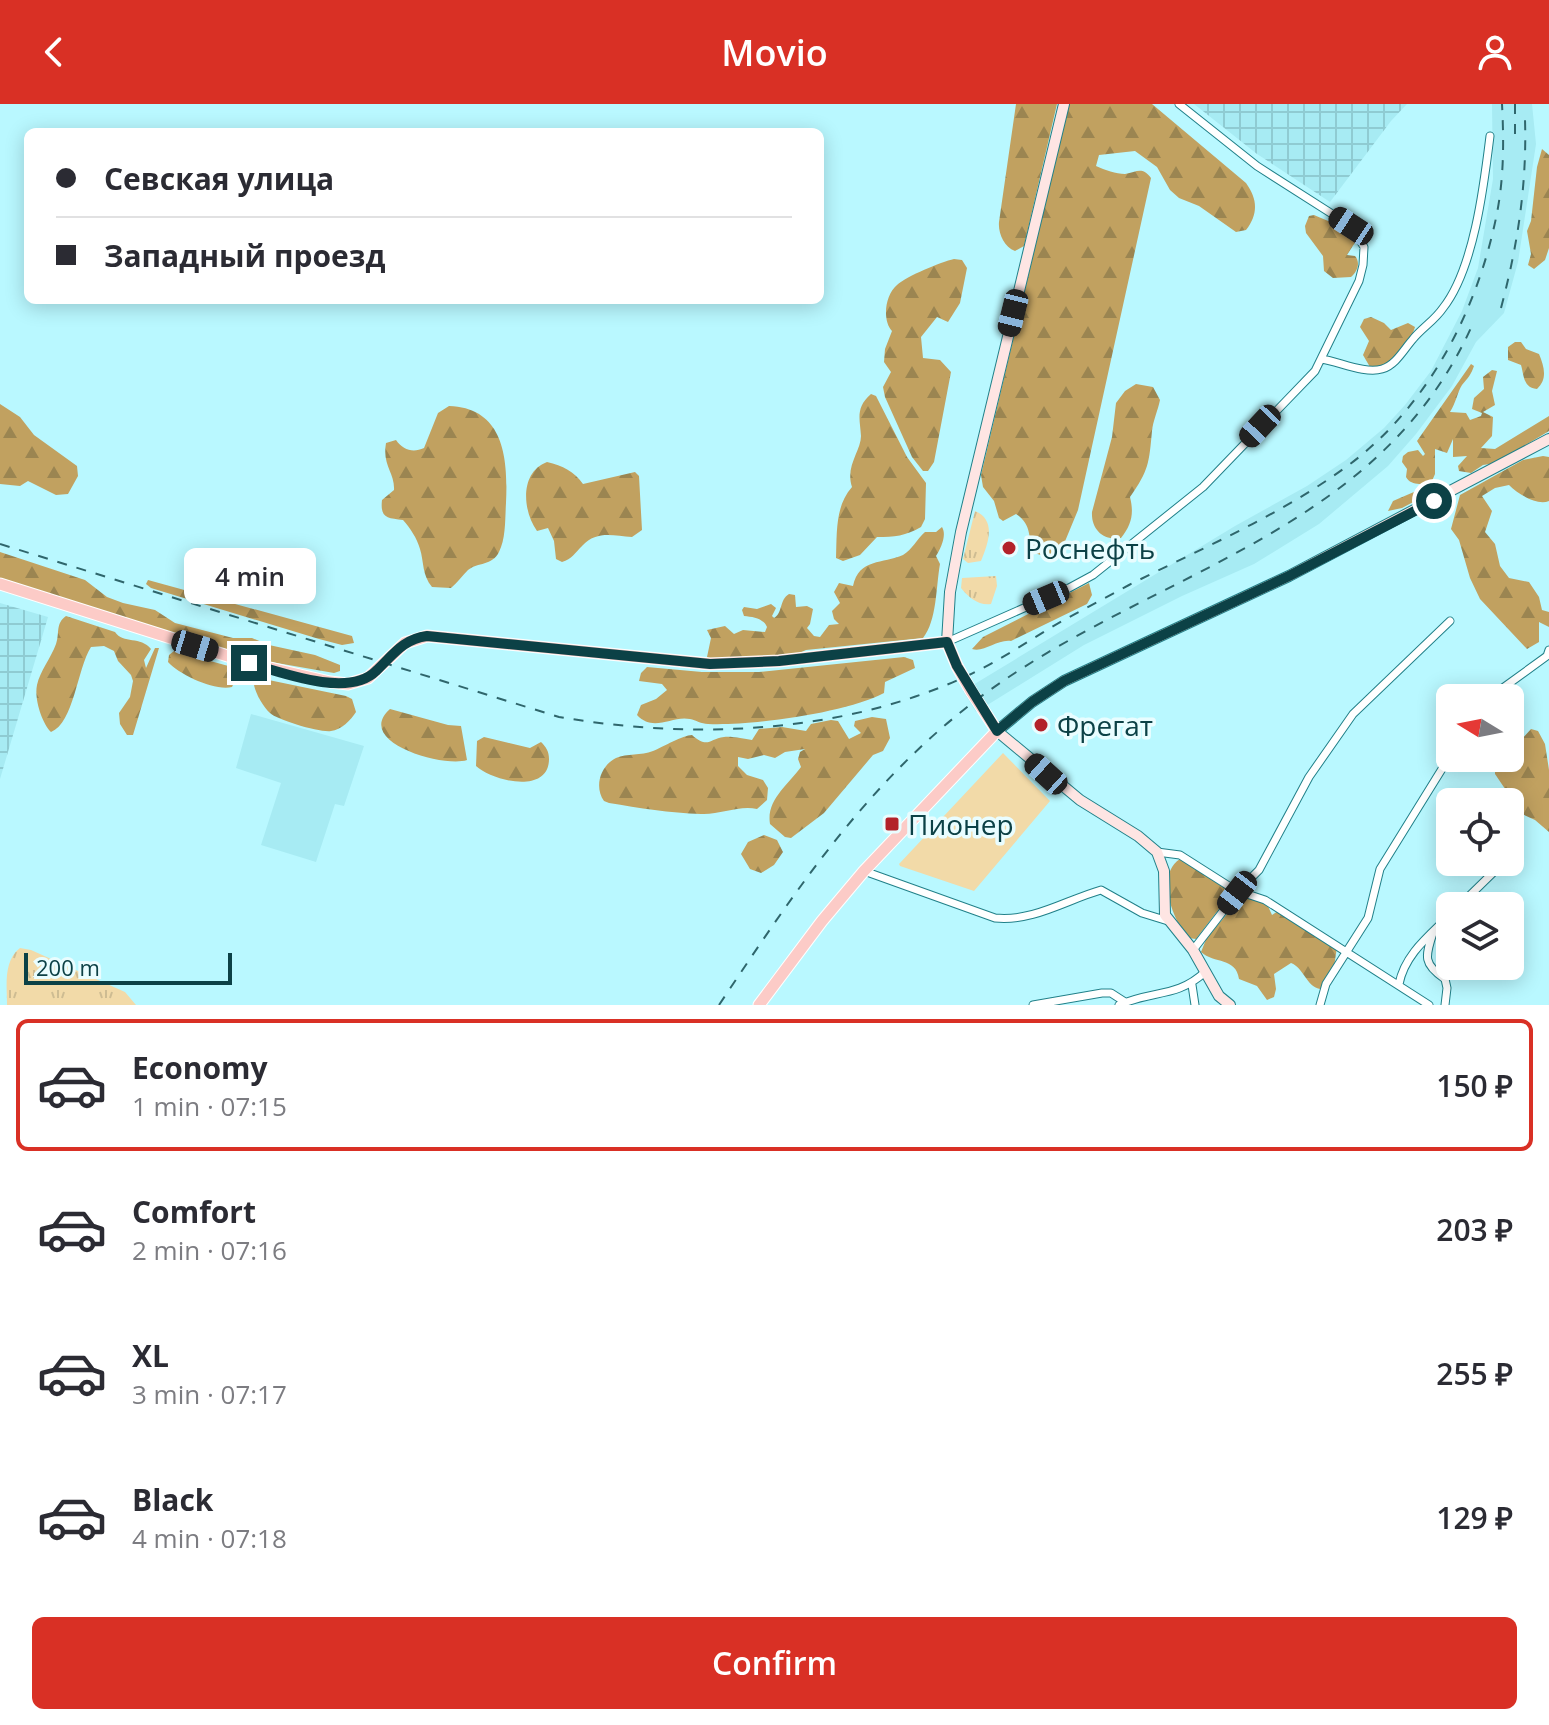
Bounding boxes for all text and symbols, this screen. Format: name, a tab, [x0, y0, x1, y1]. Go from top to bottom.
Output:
text: Movio	[721, 28, 828, 77]
icon: back	[32, 30, 76, 74]
icon: person	[1473, 30, 1517, 74]
text: Севская улица	[104, 158, 334, 199]
car	[1324, 203, 1378, 249]
text: Западный проезд	[104, 235, 385, 276]
car	[996, 287, 1030, 339]
car	[1235, 400, 1285, 452]
route start	[1416, 483, 1452, 519]
place label: Роснефть	[1025, 529, 1155, 567]
marker: Роснефть	[1000, 539, 1018, 557]
callout: 4 min	[183, 547, 315, 603]
text: 4 min	[215, 558, 285, 594]
car	[1019, 578, 1073, 618]
car	[169, 628, 221, 664]
route end	[231, 645, 267, 681]
north arrow	[1436, 684, 1524, 772]
map controls	[1436, 684, 1524, 980]
place label: Фрегат	[1057, 706, 1153, 744]
marker: Фрегат	[1032, 716, 1050, 734]
car	[1020, 749, 1072, 799]
button: locate	[1436, 788, 1524, 876]
place label: Пионер	[908, 805, 1014, 843]
marker: Пионер	[883, 815, 901, 833]
car	[1213, 867, 1261, 919]
button: layers	[1436, 892, 1524, 980]
scale bar	[24, 949, 232, 985]
text: 200 m	[36, 952, 100, 982]
text: Economy	[132, 1047, 268, 1088]
icon: car	[36, 1049, 108, 1121]
text: 150 ₽	[1436, 1065, 1513, 1106]
text: 1 min · 07:15	[132, 1088, 287, 1124]
text: Comfort	[132, 1191, 256, 1232]
icon: car	[36, 1193, 108, 1265]
text: 203 ₽	[1436, 1209, 1513, 1250]
text: 2 min · 07:16	[132, 1232, 287, 1268]
text: XL	[132, 1335, 169, 1376]
icon: car	[36, 1337, 108, 1409]
text: 255 ₽	[1436, 1353, 1513, 1394]
text: 3 min · 07:17	[132, 1376, 287, 1412]
text: Black	[132, 1479, 213, 1520]
icon: car	[36, 1481, 108, 1553]
text: 129 ₽	[1436, 1497, 1513, 1538]
text: 4 min · 07:18	[132, 1520, 287, 1556]
button: Confirm	[32, 1617, 1517, 1709]

